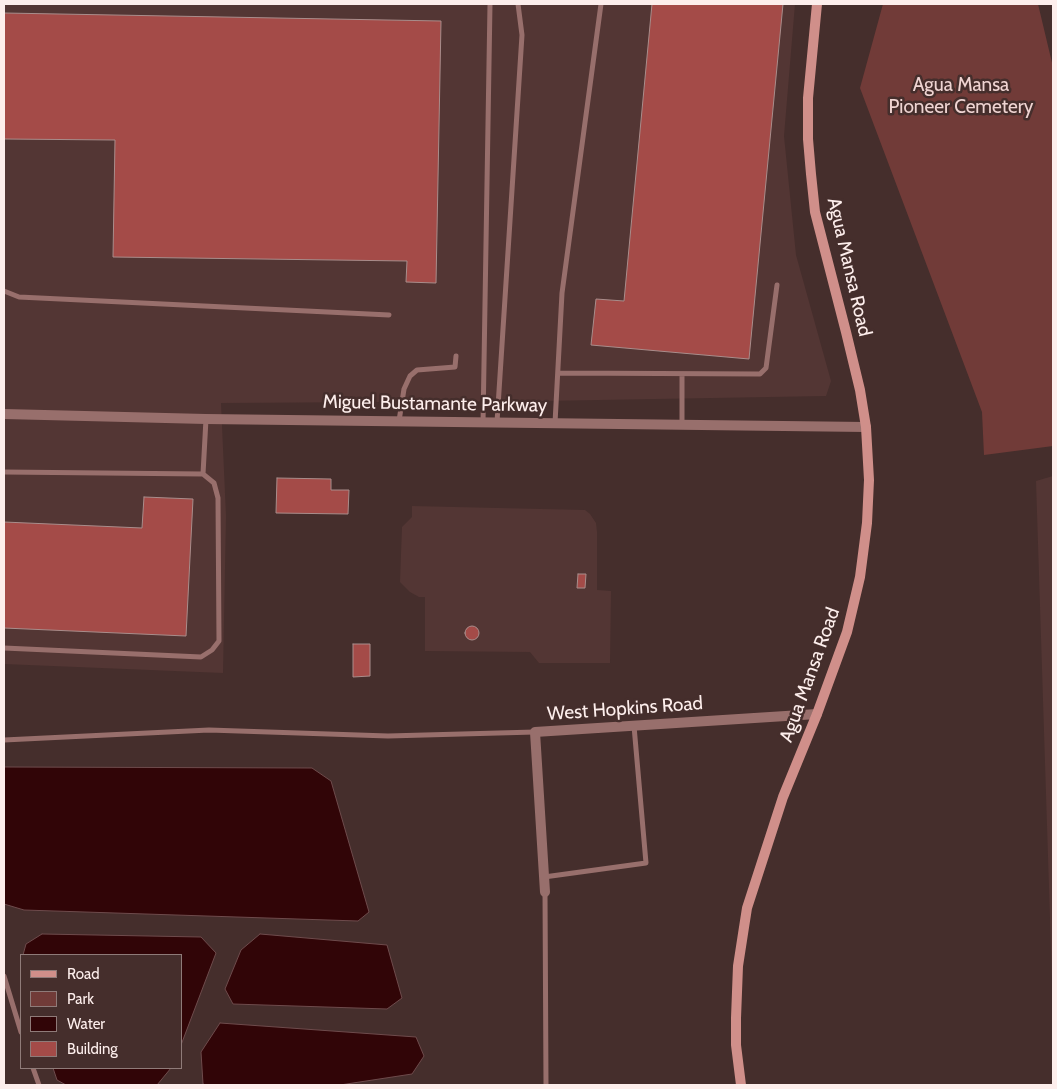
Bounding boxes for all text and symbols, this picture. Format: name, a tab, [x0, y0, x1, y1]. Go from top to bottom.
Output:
park label: Agua Mansa Pioneer Cemetery	[889, 74, 1033, 118]
street label: Agua Mansa Road	[822, 195, 876, 339]
street label: Miguel Bustamante Parkway	[323, 391, 547, 417]
street label: Agua Mansa Road	[775, 604, 845, 746]
street label: West Hopkins Road	[546, 692, 704, 726]
legend	[20, 954, 182, 1069]
text: Road	[67, 965, 100, 983]
text: Park	[67, 990, 94, 1008]
text: Water	[67, 1015, 105, 1033]
text: Building	[67, 1040, 118, 1058]

